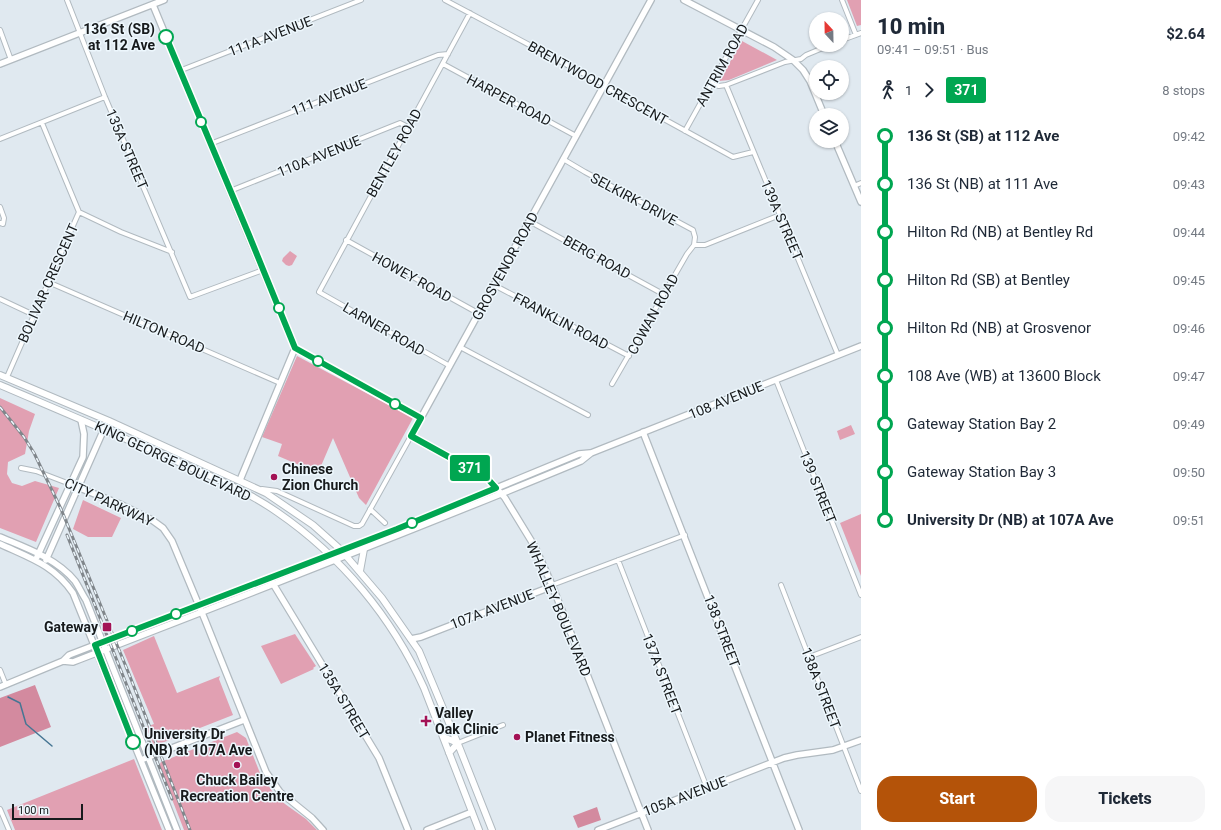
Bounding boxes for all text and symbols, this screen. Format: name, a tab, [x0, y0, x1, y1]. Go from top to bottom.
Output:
north arrow	[809, 12, 849, 52]
map controls	[809, 12, 849, 148]
street label: 111A AVENUE	[226, 13, 314, 59]
text: 10 min	[877, 14, 945, 39]
place label: 136 St (SB) at 112 Ave	[83, 21, 155, 53]
street label: ANTRIM ROAD	[693, 21, 751, 109]
text: $2.64	[1166, 25, 1205, 43]
marker: 136 St (SB) at 112 Ave	[158, 29, 174, 45]
street label: BRENTWOOD CRESCENT	[525, 38, 671, 128]
text: 09:41 – 09:51 · Bus	[877, 42, 989, 57]
button: locate	[809, 60, 849, 100]
street label: HARPER ROAD	[464, 71, 554, 129]
street label: 111 AVENUE	[289, 75, 369, 119]
icon: walk	[877, 79, 899, 101]
icon: forward	[918, 79, 940, 101]
text: 371	[954, 82, 978, 98]
text: 1	[905, 83, 912, 98]
text: 8 stops	[1162, 83, 1205, 98]
street label: 135A STREET	[103, 106, 151, 192]
street label: BENTLEY ROAD	[363, 106, 425, 200]
button: layers	[809, 108, 849, 148]
unlabelled marker	[195, 116, 207, 128]
text: 136 St (SB) at 112 Ave	[907, 127, 1059, 145]
text: 09:42	[1173, 129, 1205, 144]
street label: 110A AVENUE	[275, 132, 363, 180]
street label: SELKIRK DRIVE	[588, 169, 680, 229]
text: 136 St (NB) at 111 Ave	[907, 175, 1058, 193]
street label: 139A STREET	[758, 177, 806, 263]
text: 09:43	[1173, 177, 1205, 192]
street label: GROSVENOR ROAD	[469, 209, 541, 323]
street label: BOLIVAR CRESCENT	[15, 220, 82, 345]
text: Hilton Rd (NB) at Bentley Rd	[907, 223, 1093, 241]
text: 09:44	[1173, 225, 1205, 240]
street label: BERG ROAD	[560, 232, 634, 282]
street label: HOWEY ROAD	[369, 249, 455, 305]
street label: COWAN ROAD	[624, 271, 682, 357]
text: Hilton Rd (SB) at Bentley	[907, 271, 1070, 289]
text: 09:45	[1173, 273, 1205, 288]
street label: FRANKLIN ROAD	[511, 289, 611, 353]
street label: LARNER ROAD	[340, 299, 428, 359]
unlabelled marker	[273, 302, 285, 314]
street label: HILTON ROAD	[121, 308, 207, 356]
text: Hilton Rd (NB) at Grosvenor	[907, 319, 1091, 337]
text: 09:46	[1173, 321, 1205, 336]
unlabelled marker	[312, 355, 324, 367]
text: 108 Ave (WB) at 13600 Block	[907, 367, 1101, 385]
text: 09:47	[1173, 369, 1205, 384]
street label: 108 AVENUE	[686, 378, 766, 422]
unlabelled marker	[389, 398, 401, 410]
text: Gateway Station Bay 2	[907, 415, 1056, 433]
text: 09:49	[1173, 417, 1205, 432]
street label: KING GEORGE BOULEVARD	[92, 418, 254, 504]
street label: 139 STREET	[796, 448, 840, 526]
line badge: 371	[447, 455, 493, 481]
text: 371	[458, 460, 482, 476]
place label: Chinese Zion Church	[282, 461, 359, 493]
text: Gateway Station Bay 3	[907, 463, 1056, 481]
text: 09:50	[1173, 465, 1205, 480]
marker: Chinese Zion Church	[269, 472, 279, 482]
street label: CITY PARKWAY	[62, 474, 157, 530]
text: University Dr (NB) at 107A Ave	[907, 511, 1114, 529]
text: 09:51	[1173, 513, 1205, 528]
unlabelled marker	[406, 517, 418, 529]
street label: WHALLEY BOULEVARD	[523, 539, 595, 679]
street label: 107A AVENUE	[448, 586, 536, 632]
street label: 138 STREET	[701, 592, 743, 670]
unlabelled marker	[170, 608, 182, 620]
place label: Gateway	[44, 619, 99, 635]
marker: Gateway	[101, 621, 113, 633]
unlabelled marker	[126, 625, 138, 637]
street label: 137A STREET	[639, 631, 685, 718]
street label: 138A STREET	[798, 645, 844, 732]
street label: 135A STREET	[315, 660, 373, 742]
place label: Valley Oak Clinic	[435, 705, 499, 737]
marker: Valley Oak Clinic	[420, 715, 432, 727]
place label: University Dr (NB) at 107A Ave	[144, 726, 253, 759]
place label: Planet Fitness	[525, 729, 615, 745]
marker: Planet Fitness	[512, 732, 522, 742]
marker: University Dr (NB) at 107A Ave	[125, 734, 141, 750]
marker: Chuck Bailey Recreation Centre	[232, 760, 242, 770]
place label: Chuck Bailey Recreation Centre	[180, 772, 294, 804]
street label: 105A AVENUE	[641, 773, 729, 819]
button: Start	[877, 776, 1037, 822]
button: Tickets	[1045, 776, 1205, 822]
scale bar	[12, 802, 83, 821]
text: 100 m	[18, 804, 49, 817]

